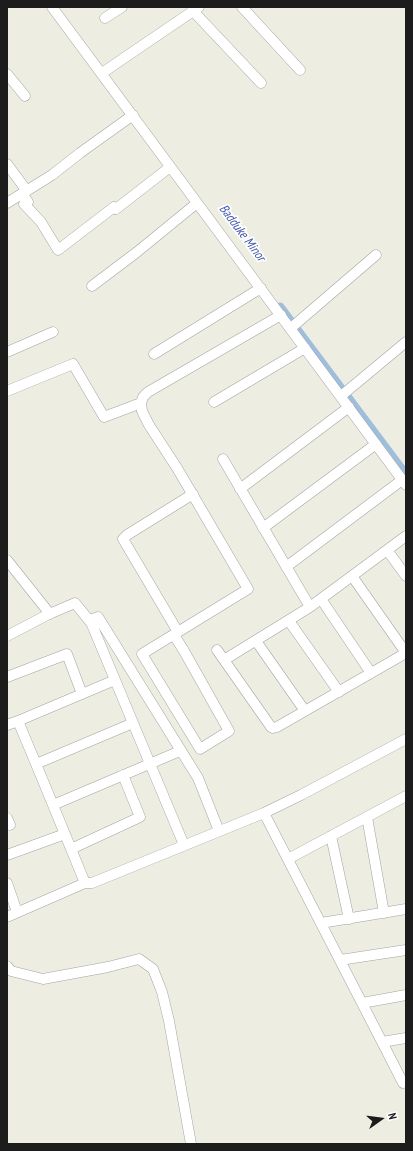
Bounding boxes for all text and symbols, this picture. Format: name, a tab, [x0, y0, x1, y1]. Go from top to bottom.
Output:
water label: Badduke Minor	[216, 201, 268, 265]
north arrow	[361, 1099, 401, 1139]
text: N	[385, 1112, 400, 1121]

